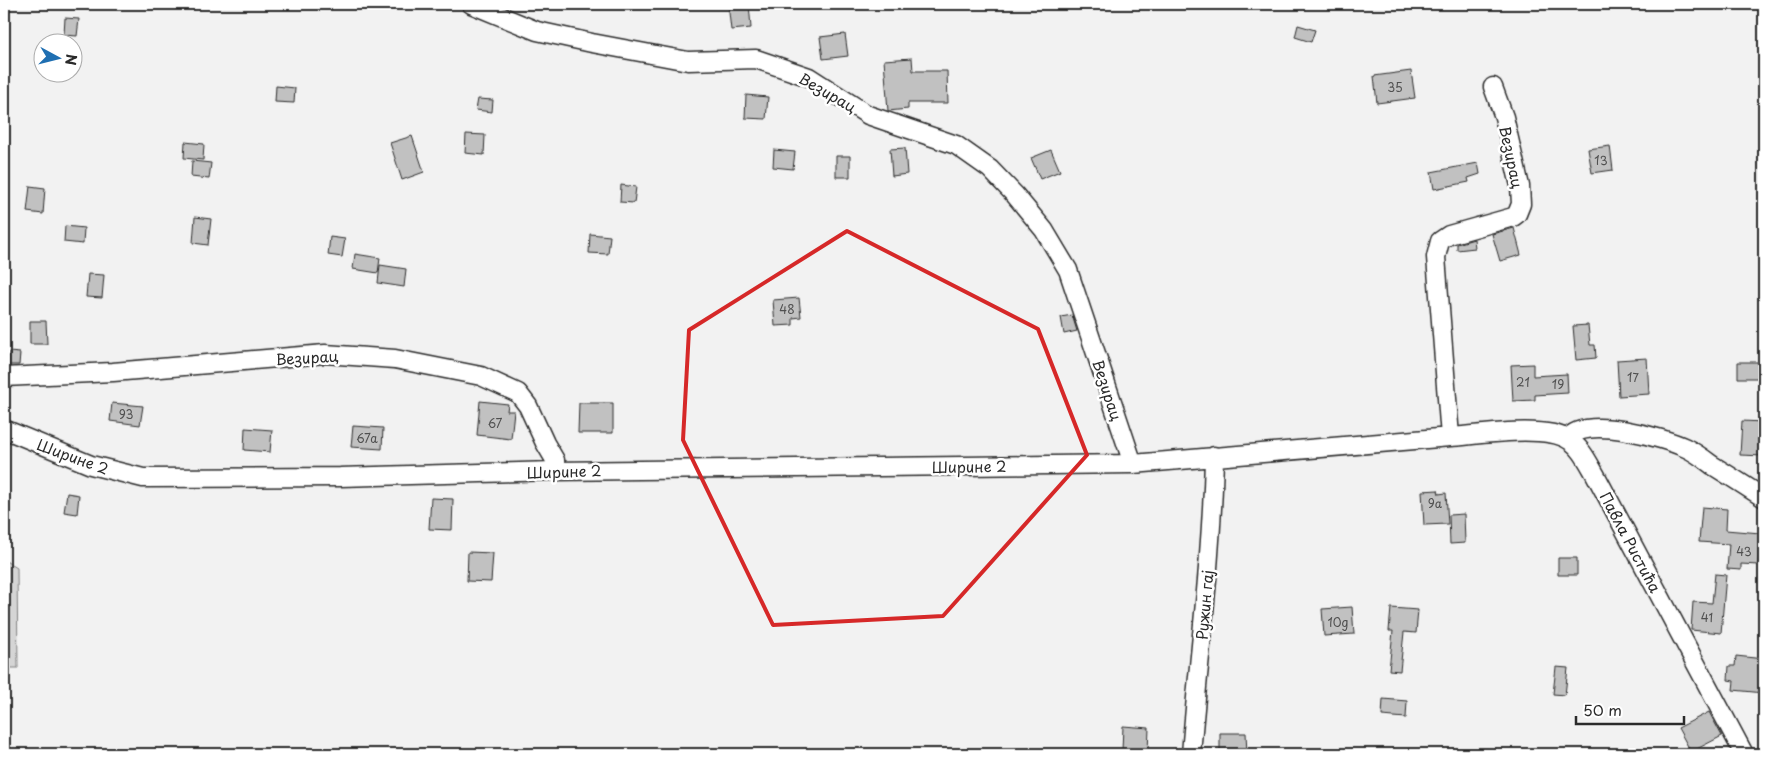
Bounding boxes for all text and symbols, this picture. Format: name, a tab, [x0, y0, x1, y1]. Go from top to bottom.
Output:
north arrow	[32, 32, 82, 82]
text: N	[60, 53, 82, 66]
street label: Везирац	[795, 66, 861, 118]
house number: 35	[1387, 78, 1403, 96]
street label: Везирац	[1494, 124, 1530, 190]
house number: 13	[1594, 151, 1608, 169]
house number: 48	[779, 300, 795, 318]
street label: Везирац	[275, 344, 339, 370]
street label: Везирац	[1087, 357, 1129, 424]
house number: 17	[1627, 368, 1639, 386]
house number: 21	[1516, 373, 1530, 391]
house number: 19	[1552, 375, 1564, 393]
house number: 93	[119, 405, 133, 423]
house number: 67	[488, 414, 503, 432]
house number: 67a	[356, 429, 378, 447]
street label: Ширине 2	[34, 432, 112, 480]
street label: Ширине 2	[931, 454, 1007, 478]
street label: Ширине 2	[526, 458, 602, 484]
street label: Павла Ристића	[1595, 488, 1668, 597]
house number: 9a	[1428, 494, 1443, 512]
house number: 43	[1736, 542, 1752, 560]
street label: Ружин гај	[1189, 569, 1219, 641]
house number: 41	[1701, 608, 1713, 626]
house number: 10g	[1327, 613, 1349, 631]
scale bar	[1576, 693, 1683, 725]
text: 50 m	[1583, 698, 1622, 721]

